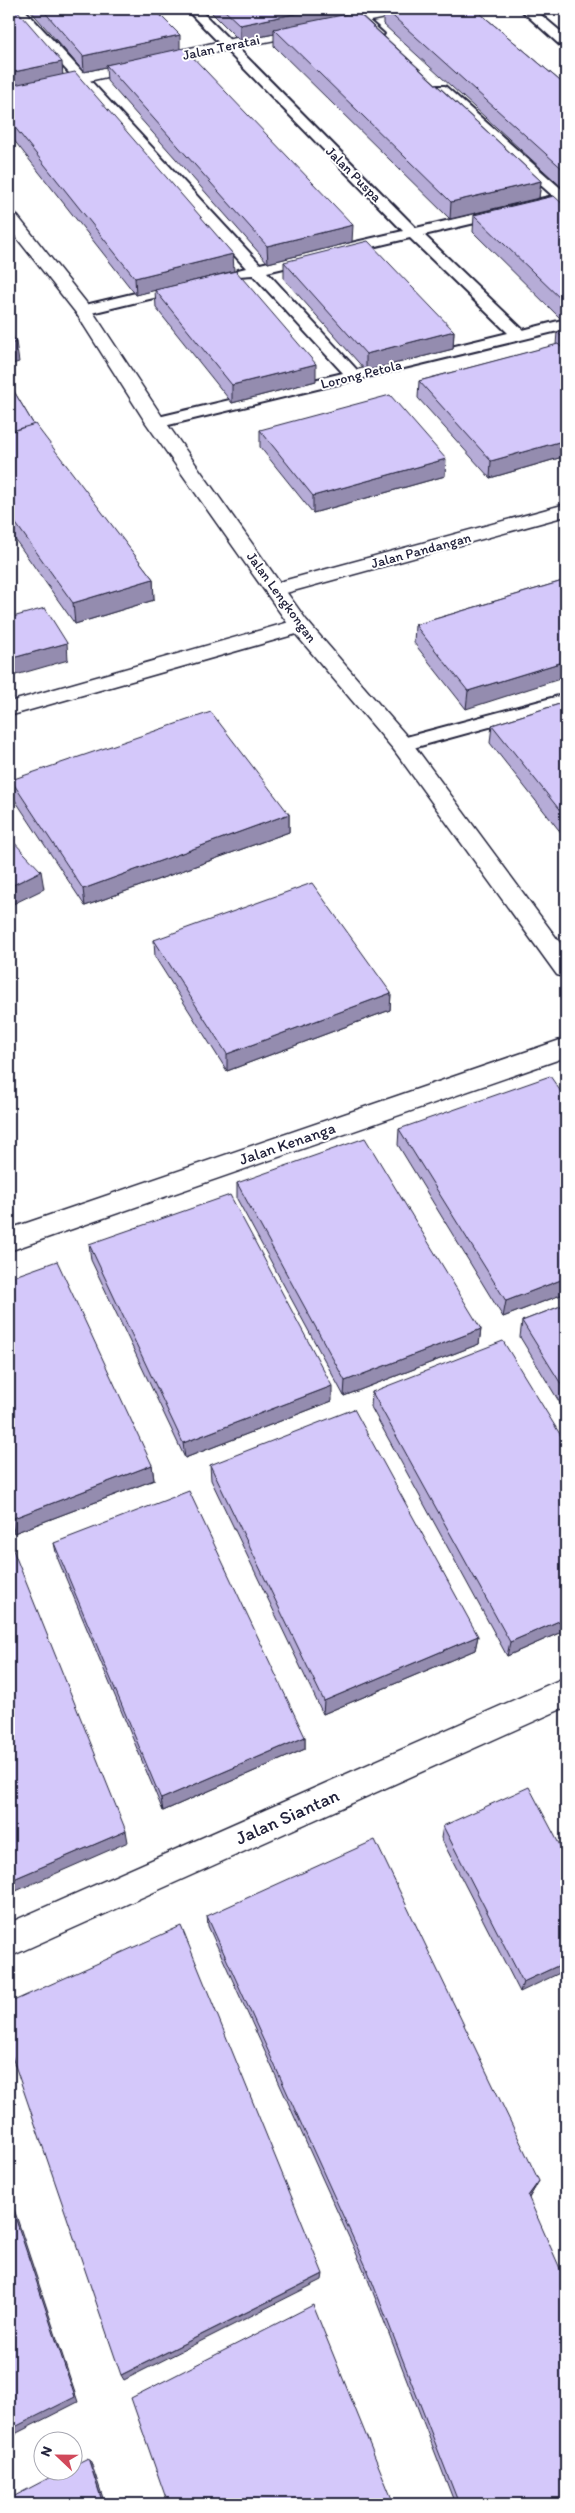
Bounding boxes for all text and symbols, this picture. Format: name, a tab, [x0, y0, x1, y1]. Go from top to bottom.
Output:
street label: Jalan Teratai	[181, 31, 261, 64]
street label: Jalan Puspa	[322, 143, 386, 206]
street label: Lorong Petola	[319, 356, 403, 393]
street label: Jalan Pandangan	[369, 529, 473, 572]
street label: Jalan Lengkongan	[243, 549, 321, 646]
street label: Jalan Kenanga	[237, 1118, 338, 1169]
street label: Jalan Siantan	[232, 1783, 342, 1849]
north arrow	[32, 2430, 82, 2480]
text: N	[37, 2444, 56, 2459]

